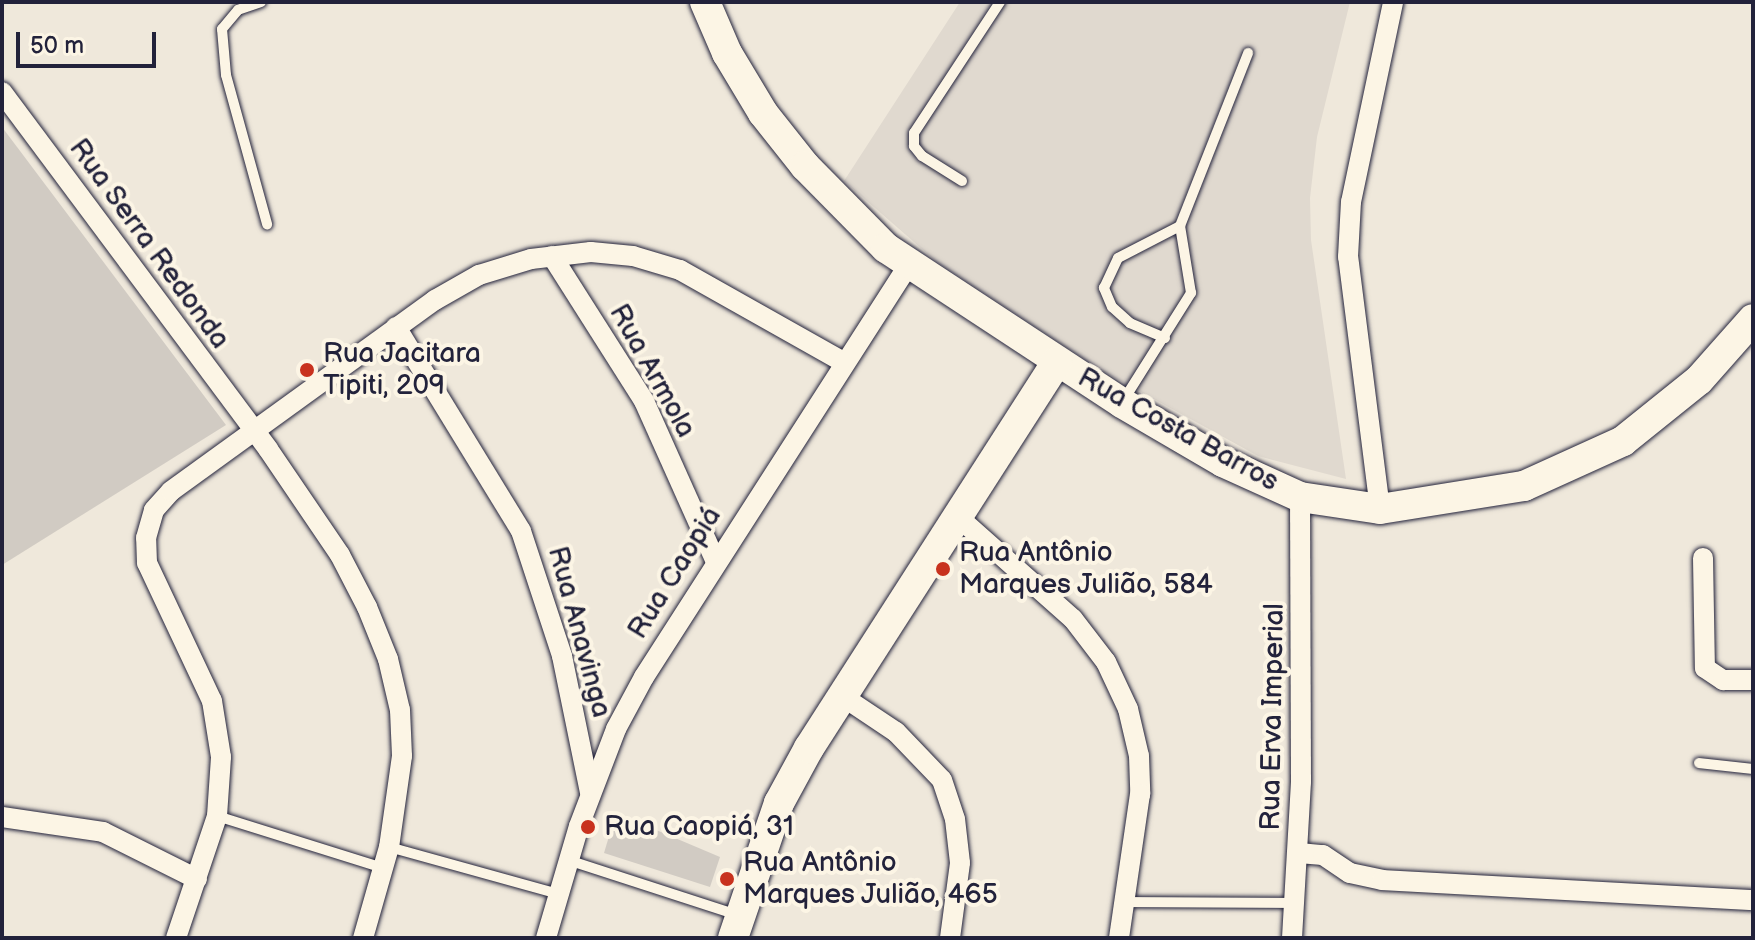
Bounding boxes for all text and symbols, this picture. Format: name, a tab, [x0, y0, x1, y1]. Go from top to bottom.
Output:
scale bar	[20, 16, 160, 66]
text: 50 m	[30, 31, 84, 60]
street label: Rua Serra Redonda	[61, 132, 237, 356]
street label: Rua Armola	[602, 299, 702, 443]
place label: Rua Jacitara Tipiti, 209	[323, 337, 482, 403]
marker: Rua Jacitara Tipiti, 209	[298, 361, 316, 379]
street label: Rua Costa Barros	[1072, 361, 1284, 499]
street label: Rua Caopiá	[621, 501, 729, 645]
place label: Rua Antônio Marques Julião, 584	[959, 536, 1214, 602]
street label: Rua Anavinga	[540, 543, 618, 721]
marker: Rua Antônio Marques Julião, 584	[934, 560, 952, 578]
street label: Rua Erva Imperial	[1254, 603, 1292, 831]
place label: Rua Caopiá, 31	[604, 810, 794, 844]
marker: Rua Caopiá, 31	[579, 818, 597, 836]
place label: Rua Antônio Marques Julião, 465	[743, 846, 999, 912]
marker: Rua Antônio Marques Julião, 465	[718, 870, 736, 888]

